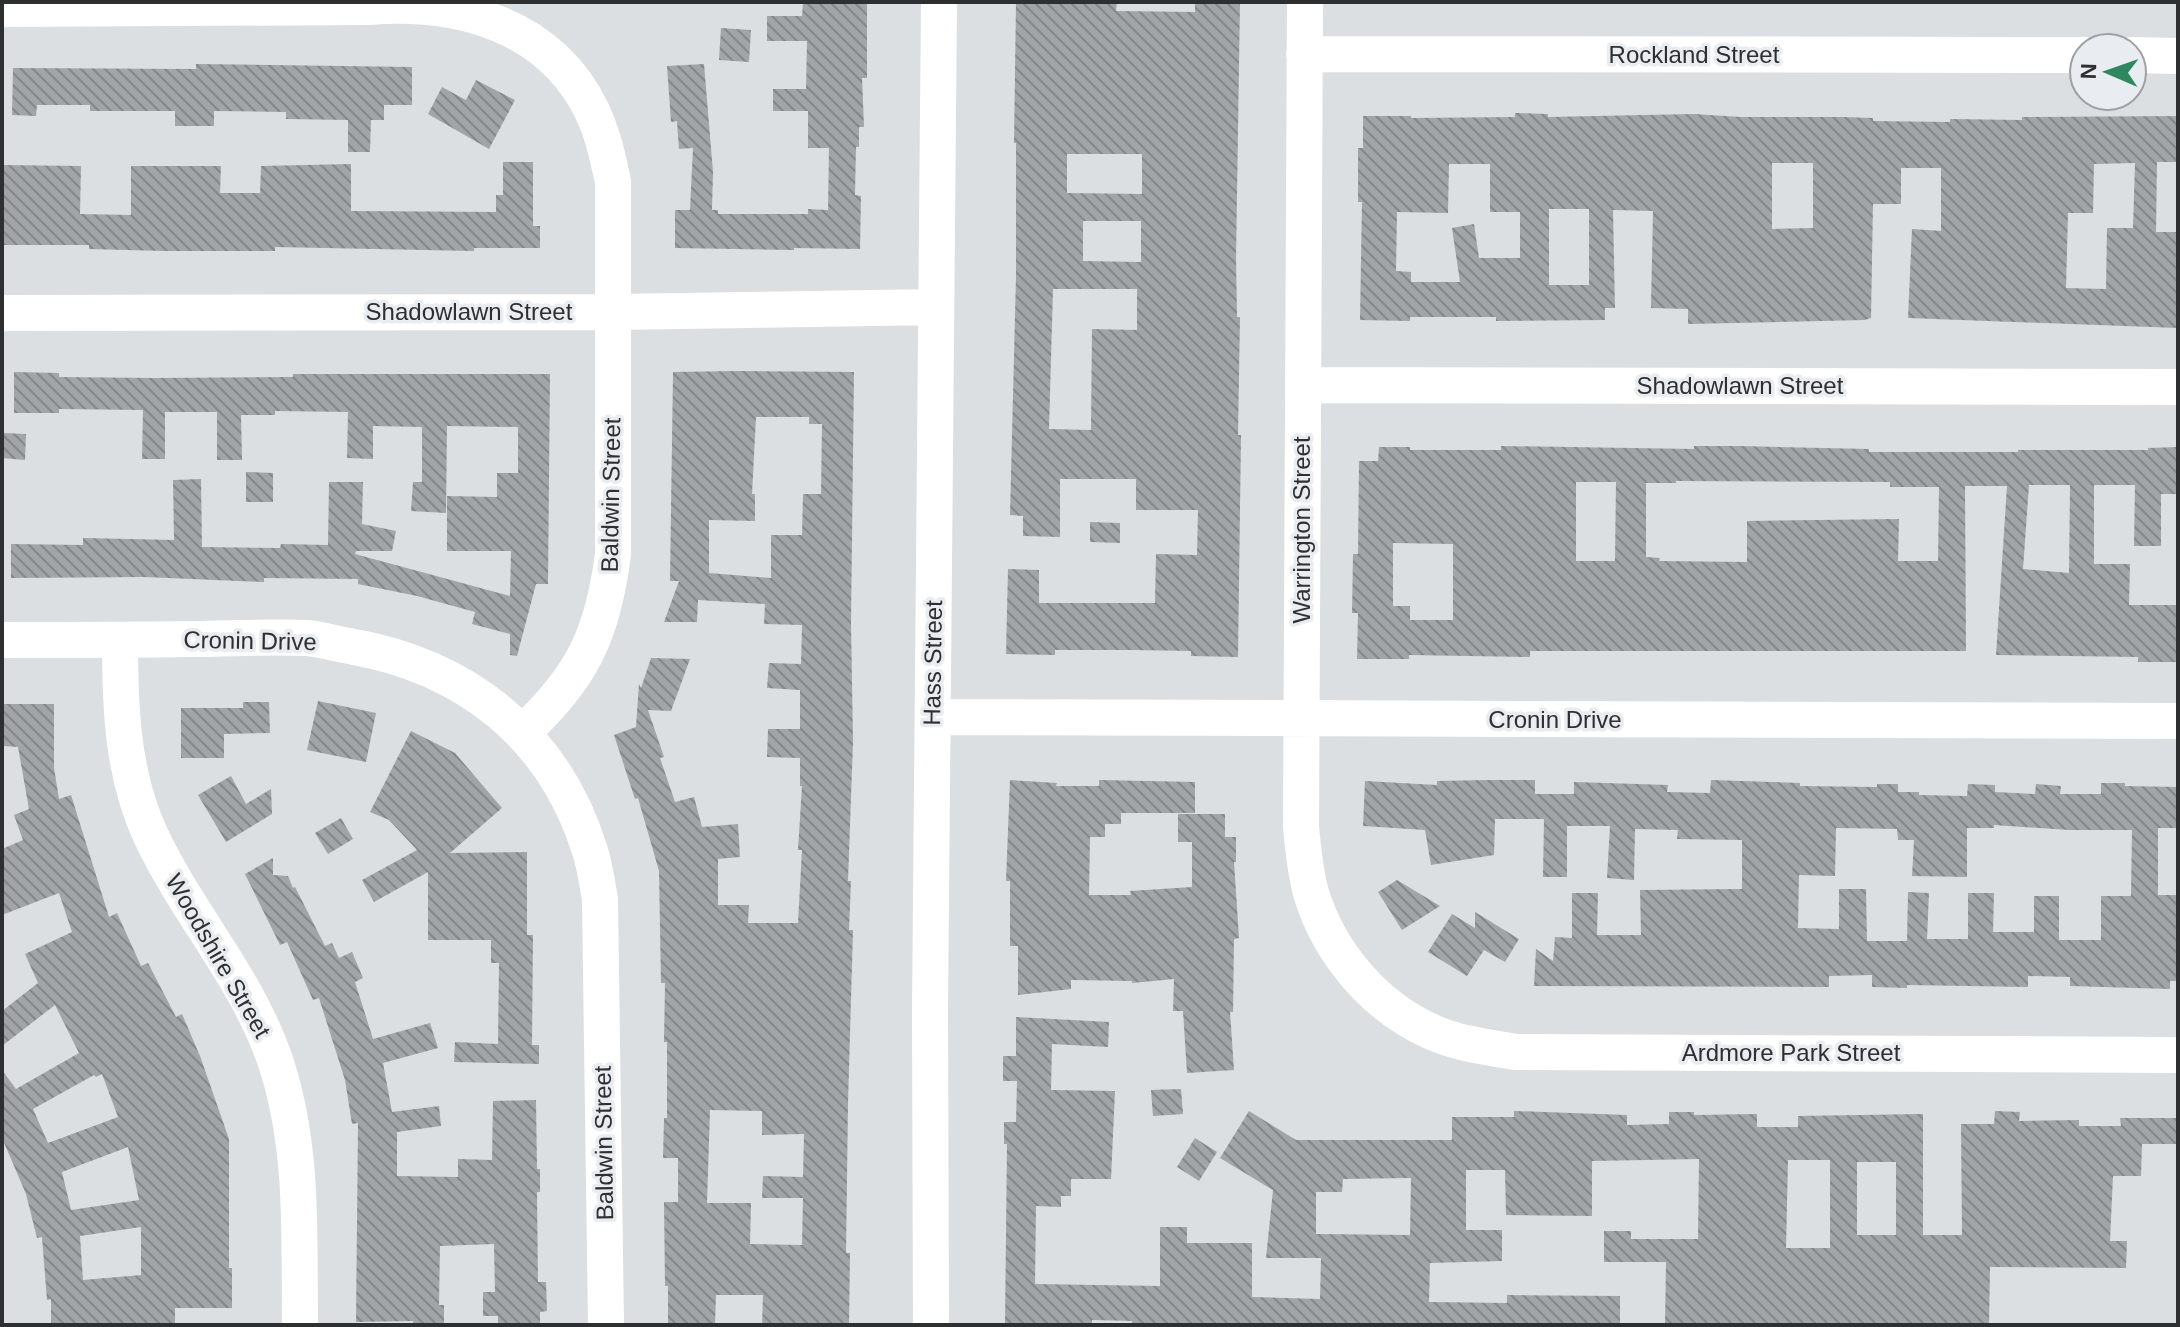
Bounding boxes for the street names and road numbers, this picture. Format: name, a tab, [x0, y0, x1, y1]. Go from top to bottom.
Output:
street label: Rockland Street	[1609, 41, 1780, 68]
street label: Shadowlawn Street	[366, 298, 573, 325]
street label: Shadowlawn Street	[1637, 372, 1844, 399]
street label: Baldwin Street	[596, 417, 625, 573]
street label: Warrington Street	[1288, 436, 1315, 624]
street label: Hass Street	[918, 600, 947, 726]
street label: Cronin Drive	[183, 626, 317, 655]
street label: Cronin Drive	[1488, 706, 1622, 733]
street label: Woodshire Street	[160, 869, 277, 1043]
street label: Ardmore Park Street	[1682, 1039, 1901, 1066]
street label: Baldwin Street	[589, 1065, 618, 1221]

